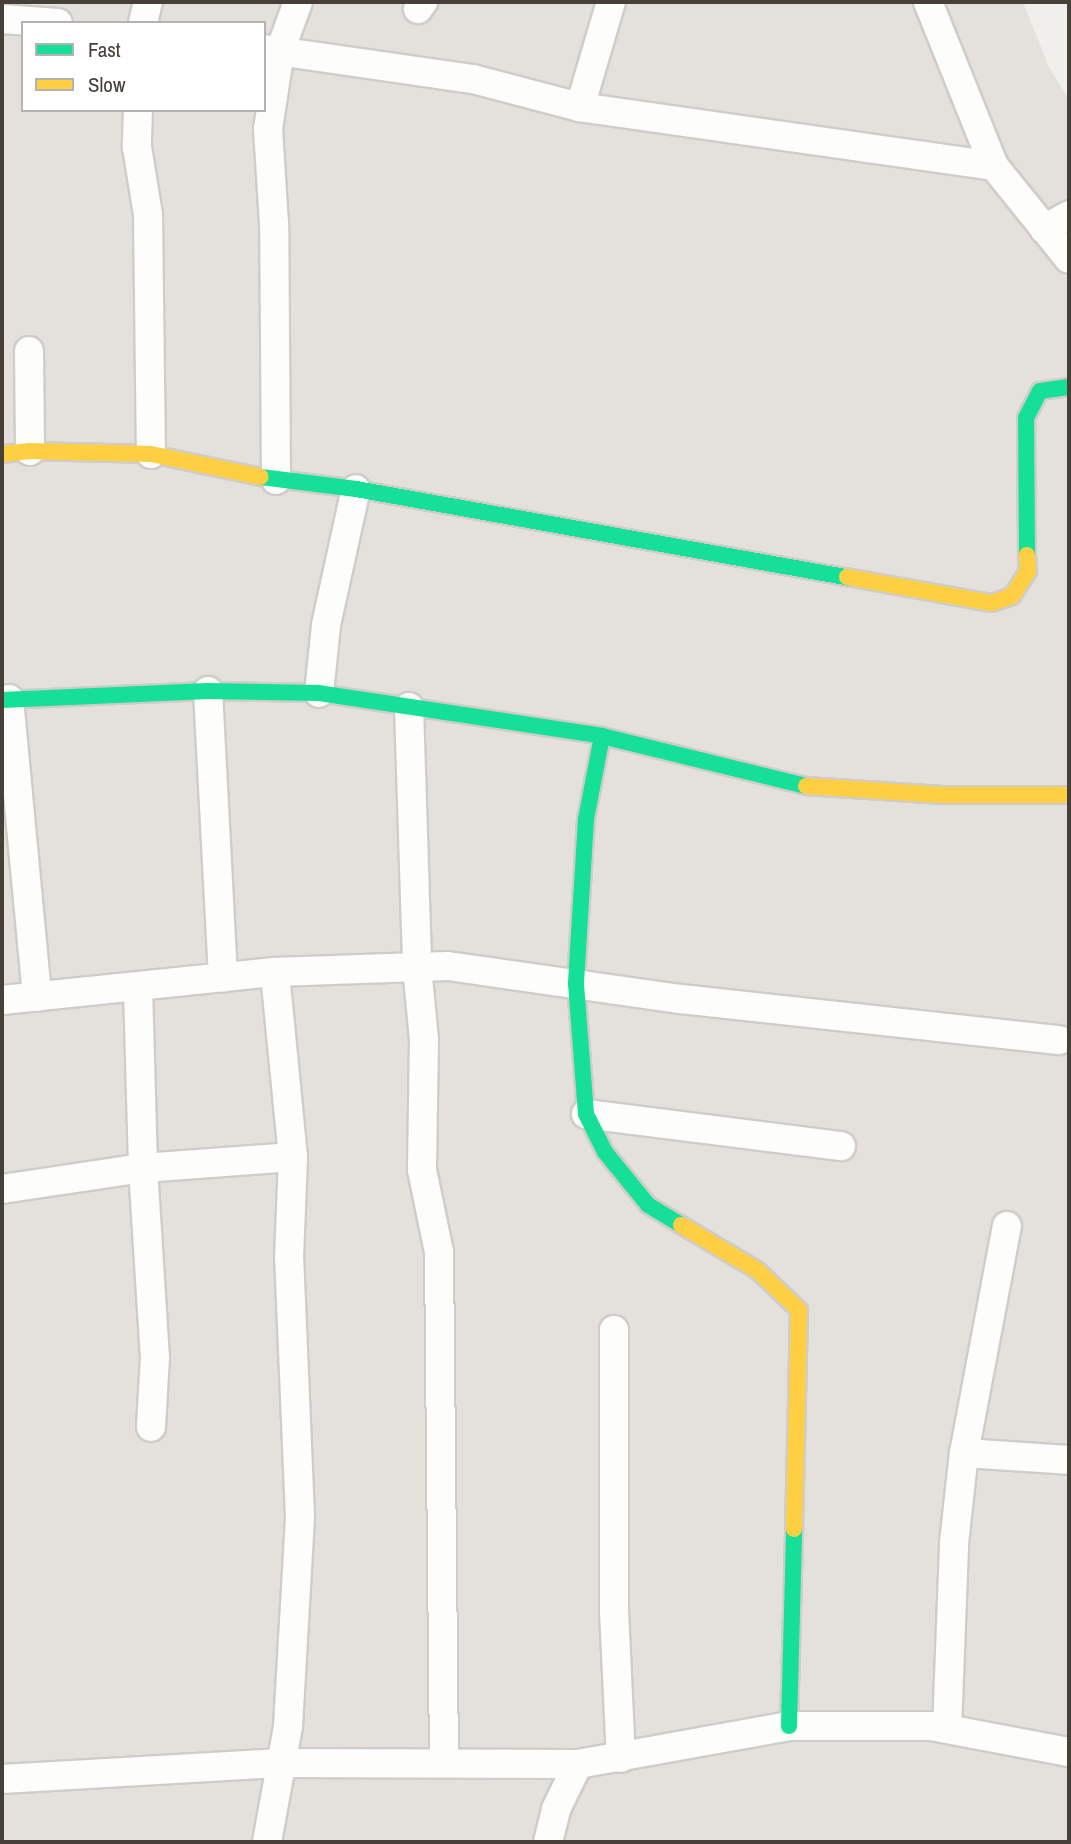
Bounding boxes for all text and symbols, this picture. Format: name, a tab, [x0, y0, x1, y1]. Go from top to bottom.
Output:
legend	[21, 21, 266, 112]
text: Fast	[88, 35, 121, 64]
text: Slow	[88, 70, 125, 99]

